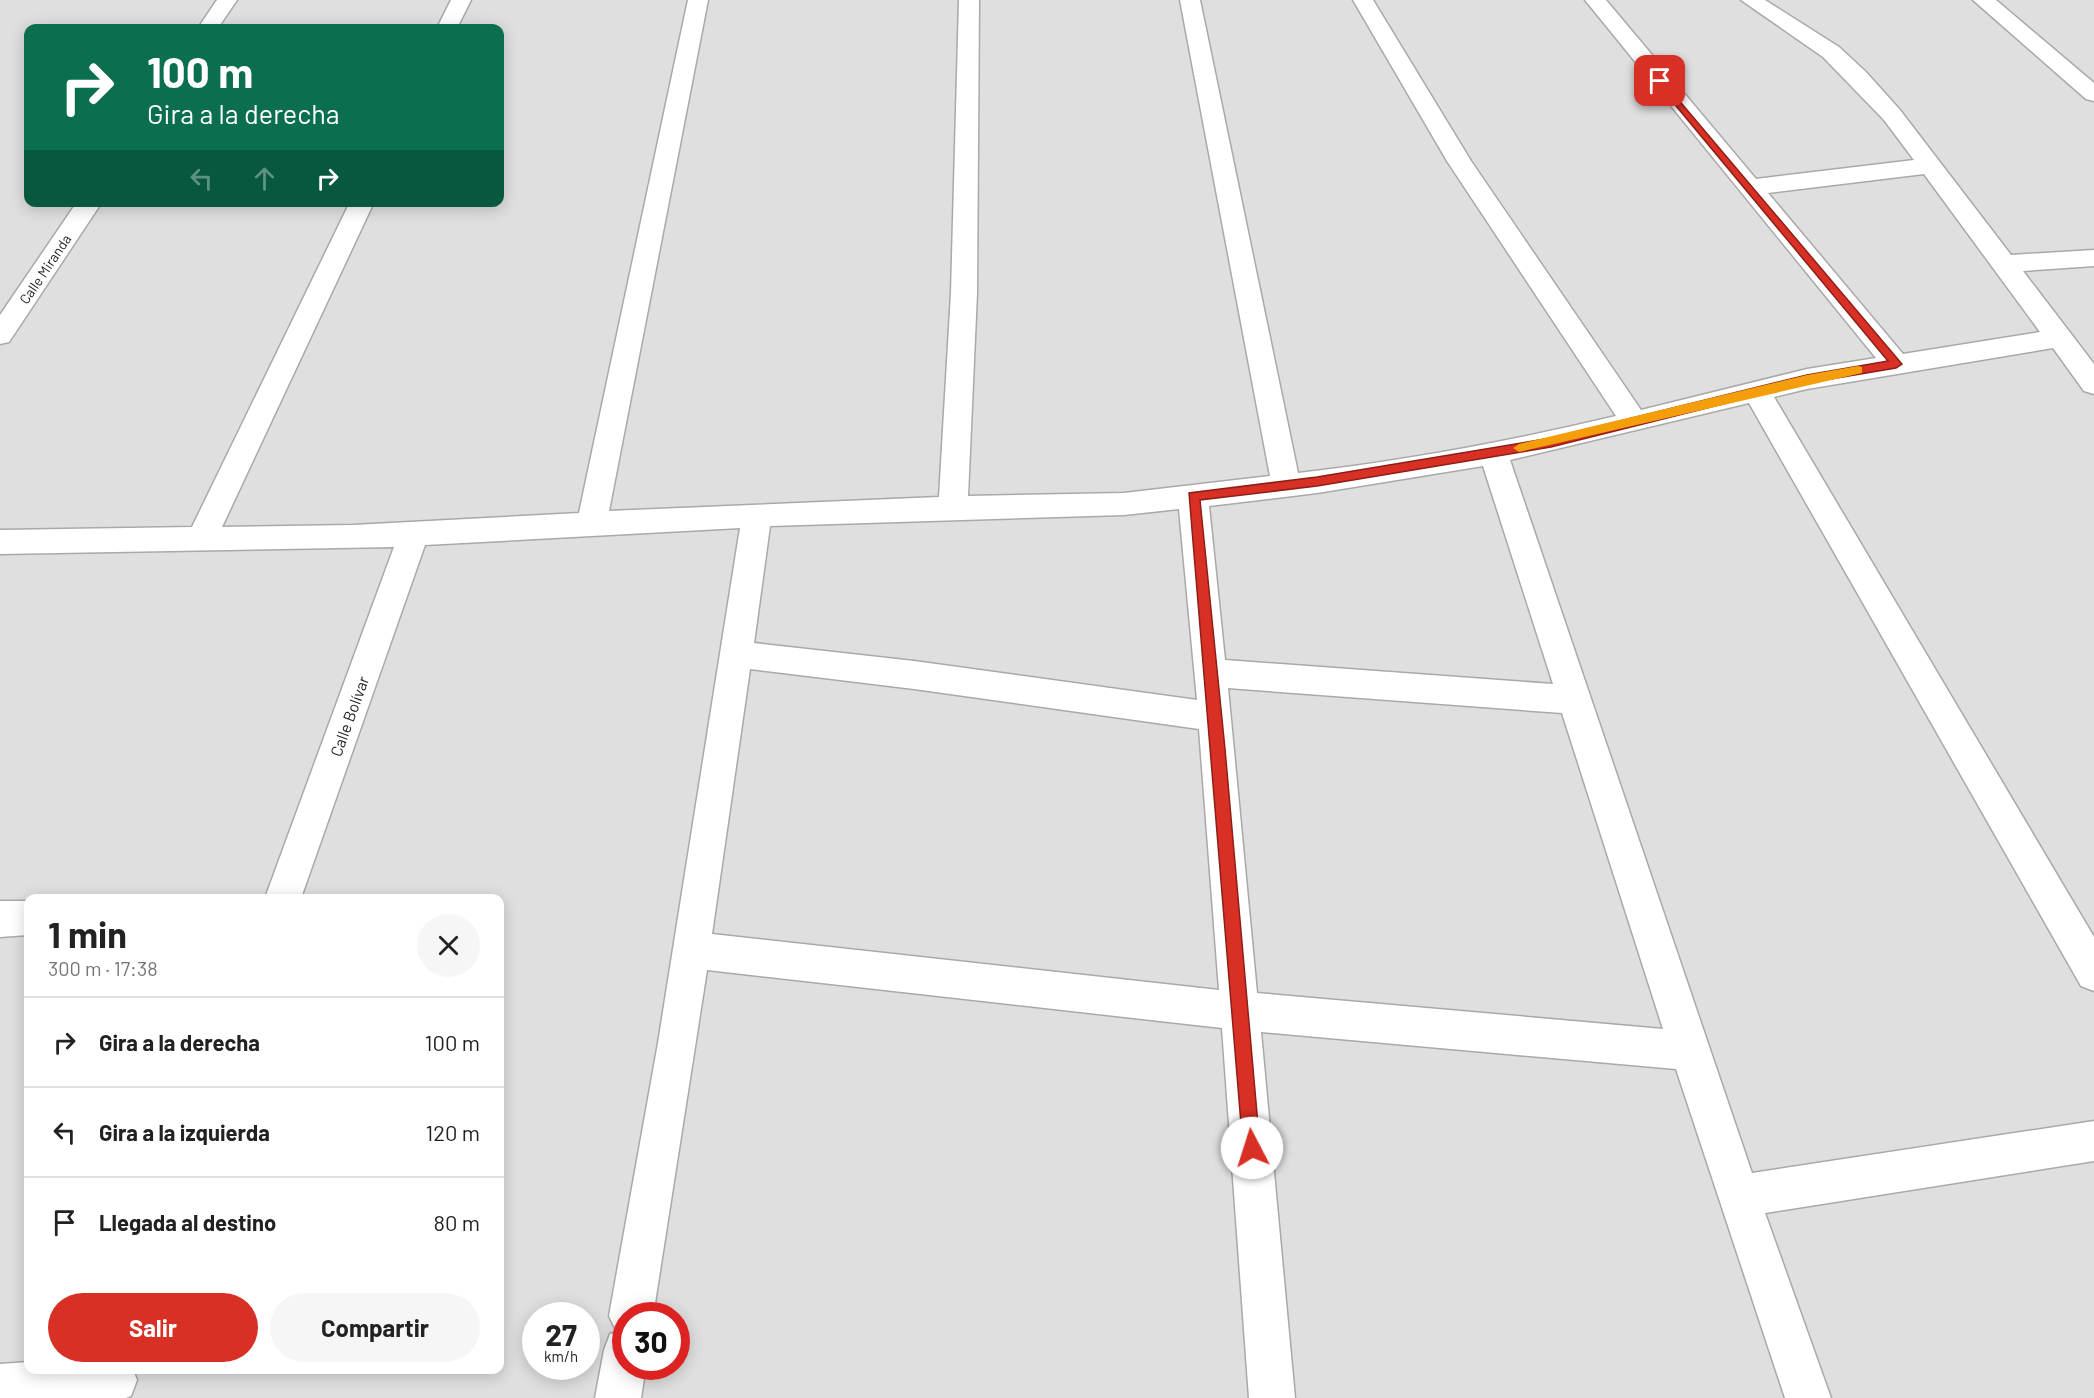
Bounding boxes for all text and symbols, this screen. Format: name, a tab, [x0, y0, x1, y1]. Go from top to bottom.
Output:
text: 100 m	[147, 46, 253, 96]
icon: right	[48, 48, 126, 126]
pin	[1634, 55, 1685, 106]
icon: arrive	[1643, 64, 1676, 97]
text: Gira a la derecha	[147, 97, 340, 129]
icon: left	[185, 162, 218, 195]
icon: ahead	[248, 162, 281, 195]
icon: right	[311, 162, 344, 195]
street label: Calle Miranda	[15, 231, 75, 307]
street label: Calle Bolívar	[326, 673, 372, 759]
text: 1 min	[48, 912, 127, 955]
button: close	[417, 914, 480, 977]
text: 300 m · 17:38	[48, 956, 158, 980]
icon: right	[48, 1026, 81, 1059]
text: Gira a la derecha	[99, 1029, 260, 1055]
text: 100 m	[425, 1029, 480, 1055]
icon: left	[48, 1116, 81, 1149]
position arrow	[1220, 1116, 1284, 1180]
text: Gira a la izquierda	[99, 1119, 270, 1145]
text: 120 m	[425, 1119, 480, 1145]
icon: arrive	[48, 1206, 81, 1239]
text: Llegada al destino	[99, 1209, 276, 1235]
text: 80 m	[434, 1209, 480, 1235]
button: Salir	[48, 1293, 258, 1362]
button: Compartir	[270, 1293, 480, 1362]
speed limit sign: 30	[612, 1302, 690, 1380]
text: 27	[545, 1316, 577, 1352]
text: km/h	[544, 1347, 578, 1365]

